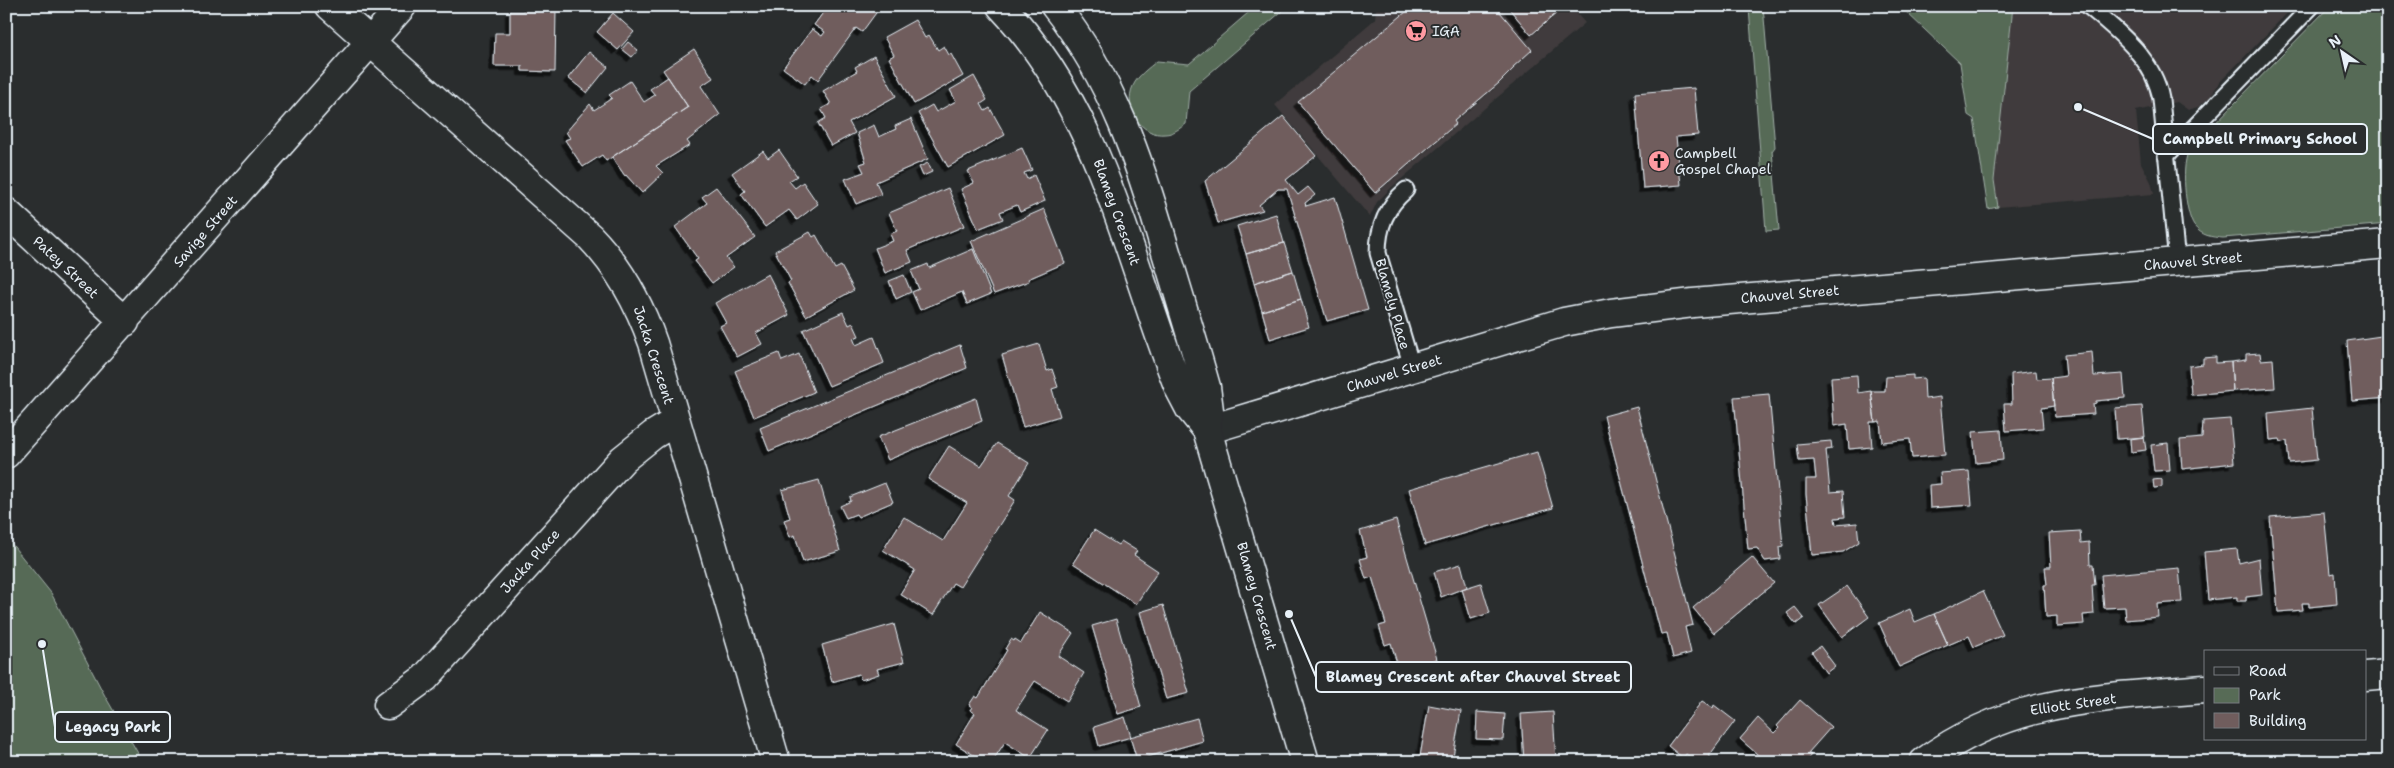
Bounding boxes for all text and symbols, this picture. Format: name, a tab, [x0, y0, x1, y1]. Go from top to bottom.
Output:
supermarket icon: IGA	[1404, 19, 1428, 43]
place label: IGA	[1432, 22, 1460, 40]
north arrow	[2316, 28, 2366, 78]
text: N	[2325, 31, 2344, 52]
callout: Campbell Primary School	[2153, 124, 2367, 154]
text: Campbell Primary School	[2163, 129, 2357, 149]
place label: Campbell Gospel Chapel	[1675, 144, 1772, 178]
church icon: Campbell Gospel Chapel	[1647, 149, 1671, 173]
street label: Blamey Crescent	[1089, 156, 1145, 268]
street label: Savige Street	[169, 191, 241, 271]
street label: Patey Street	[29, 232, 103, 302]
street label: Chauvel Street	[2143, 248, 2243, 274]
street label: Blamely Place	[1371, 256, 1415, 352]
street label: Chauvel Street	[1740, 281, 1840, 307]
street label: Jacka Crescent	[630, 304, 678, 406]
street label: Chauvel Street	[1344, 350, 1444, 396]
street label: Jacka Place	[496, 525, 564, 597]
street label: Blamey Crescent	[1233, 540, 1281, 652]
legend	[2204, 650, 2366, 740]
text: Road	[2249, 661, 2287, 681]
callout: Blamey Crescent after Chauvel Street	[1316, 662, 1631, 692]
text: Blamey Crescent after Chauvel Street	[1326, 667, 1620, 687]
text: Park	[2249, 685, 2281, 705]
street label: Elliott Street	[2029, 689, 2117, 719]
text: Building	[2249, 711, 2306, 731]
callout: Legacy Park	[55, 712, 170, 742]
text: Legacy Park	[65, 717, 161, 737]

